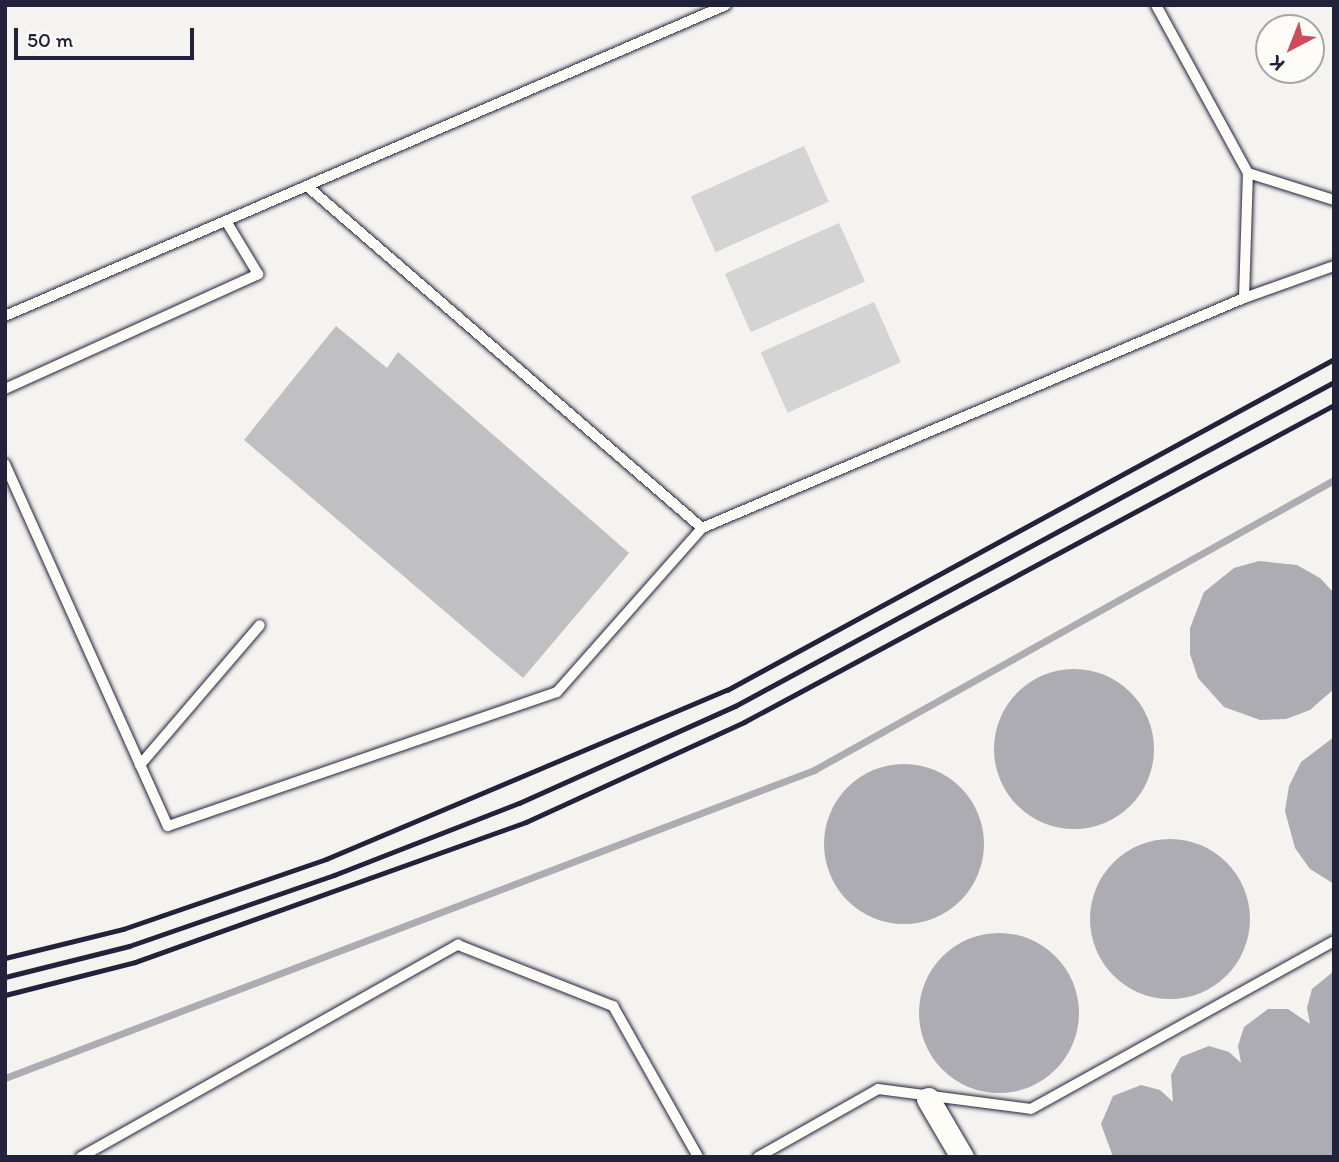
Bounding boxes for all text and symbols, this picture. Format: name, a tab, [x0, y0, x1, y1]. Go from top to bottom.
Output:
scale bar	[18, 14, 198, 58]
north arrow	[1255, 14, 1325, 84]
text: 50 m	[27, 27, 73, 52]
text: K	[1265, 51, 1289, 76]

